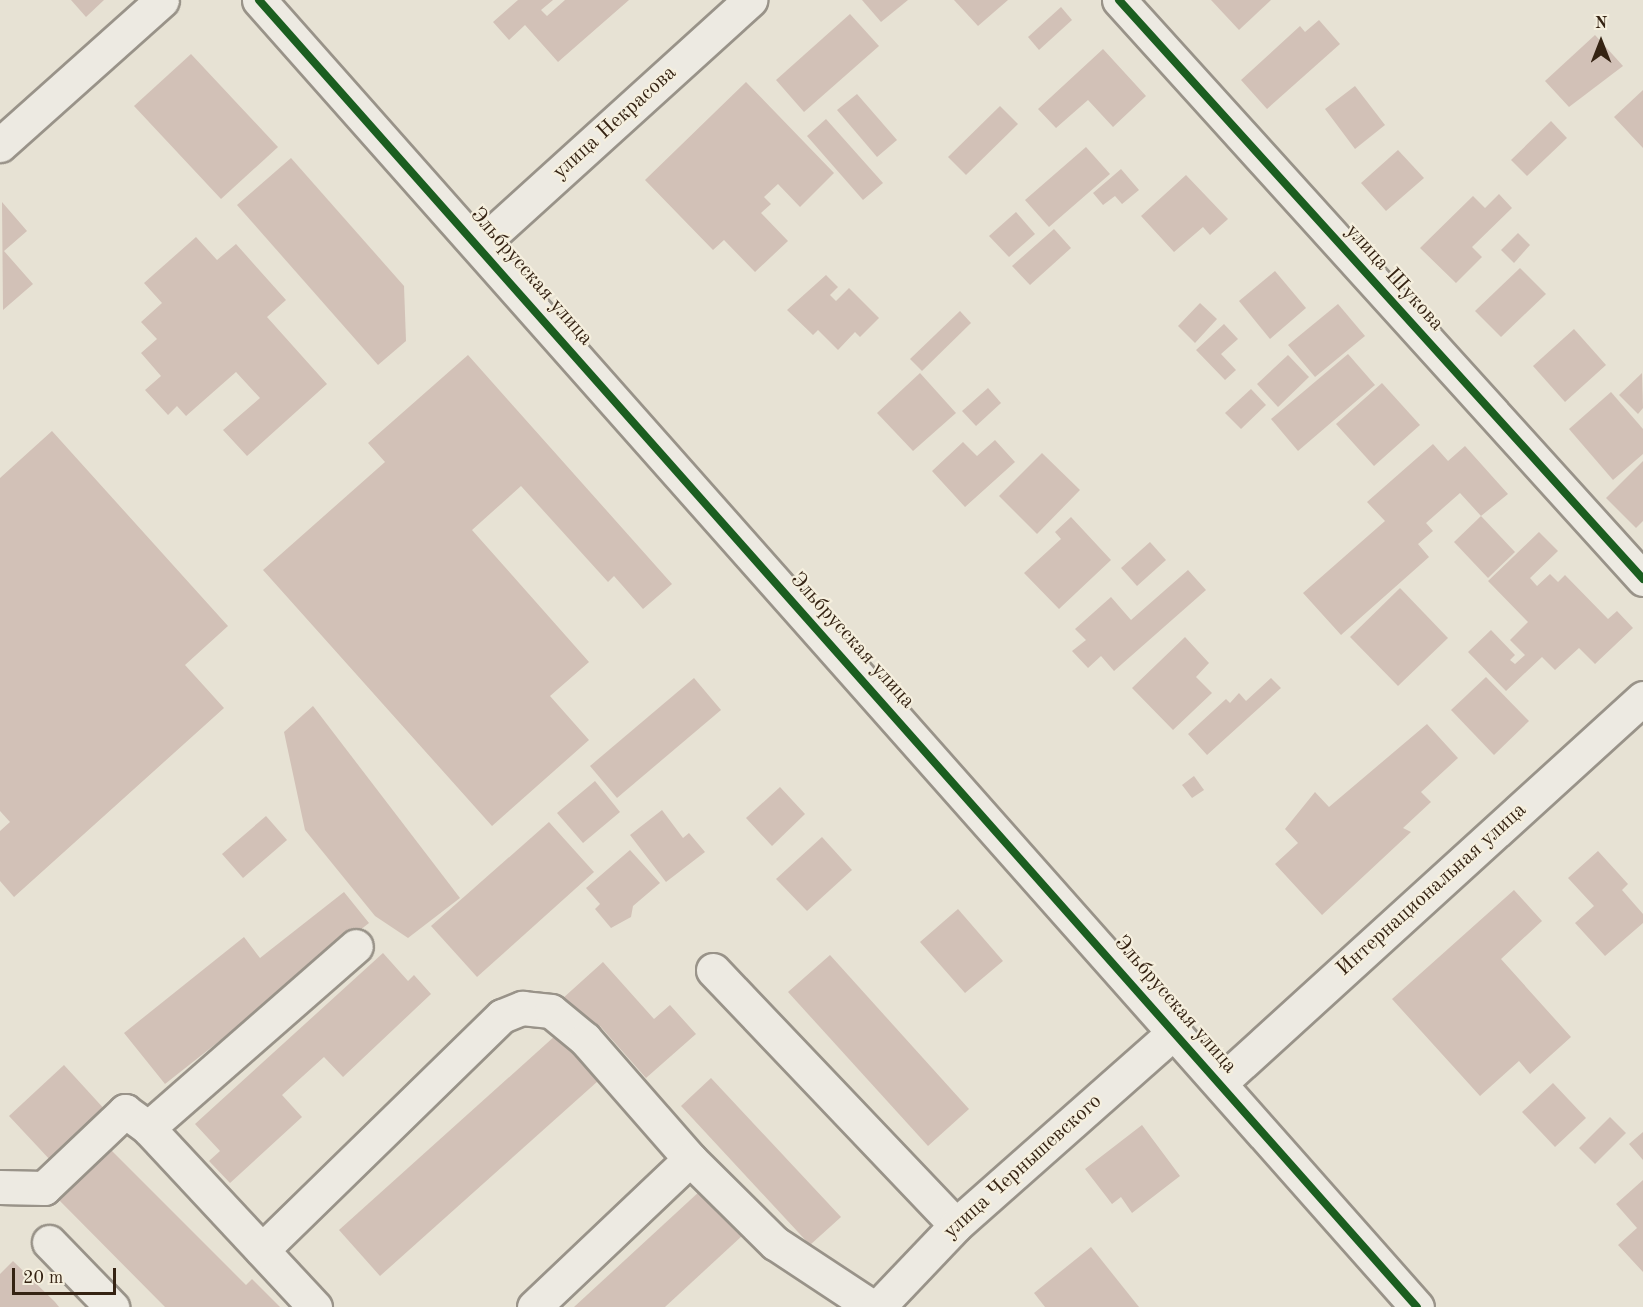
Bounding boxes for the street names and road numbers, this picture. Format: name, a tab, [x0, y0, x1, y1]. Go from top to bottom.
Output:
street label: улица Некрасова	[548, 61, 682, 185]
street label: Эльбрусская улица	[464, 203, 598, 351]
street label: улица Шукова	[1339, 219, 1449, 337]
street label: Эльбрусская улица	[784, 568, 920, 714]
street label: Интернациональная улица	[1332, 798, 1532, 982]
street label: Эльбрусская улица	[1108, 931, 1242, 1079]
street label: улица Чернышевского	[939, 1089, 1107, 1245]

